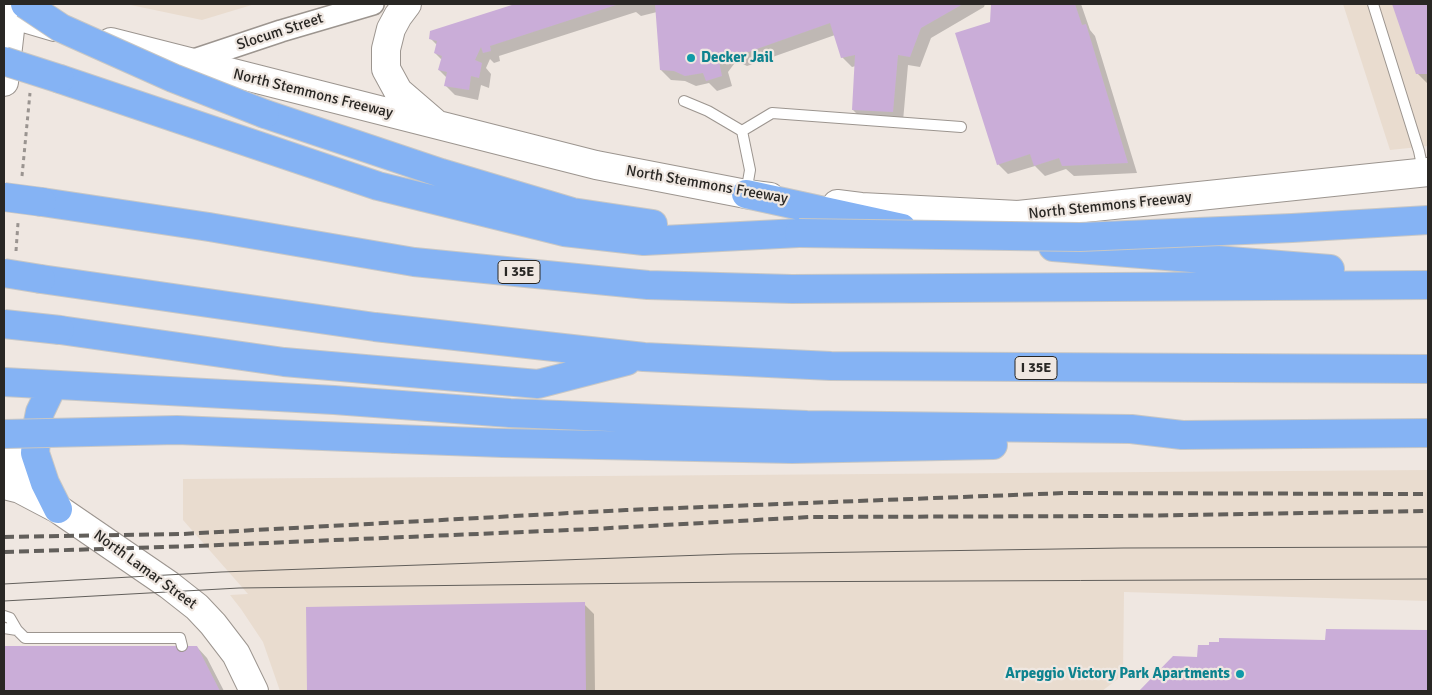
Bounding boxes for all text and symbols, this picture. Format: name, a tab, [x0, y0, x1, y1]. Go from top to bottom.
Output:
street label: Slocum Street	[234, 10, 326, 54]
place label: Decker Jail	[701, 49, 774, 67]
marker: Decker Jail	[685, 52, 697, 64]
street label: North Stemmons Freeway	[231, 65, 395, 123]
street label: North Stemmons Freeway	[625, 162, 789, 208]
street label: North Stemmons Freeway	[1028, 188, 1192, 224]
road number: I 35E	[498, 260, 540, 284]
road number: I 35E	[1015, 356, 1057, 379]
street label: North Lamar Street	[90, 526, 200, 614]
place label: Arpeggio Victory Park Apartments	[1005, 665, 1230, 683]
marker: Arpeggio Victory Park Apartments	[1234, 668, 1246, 680]

